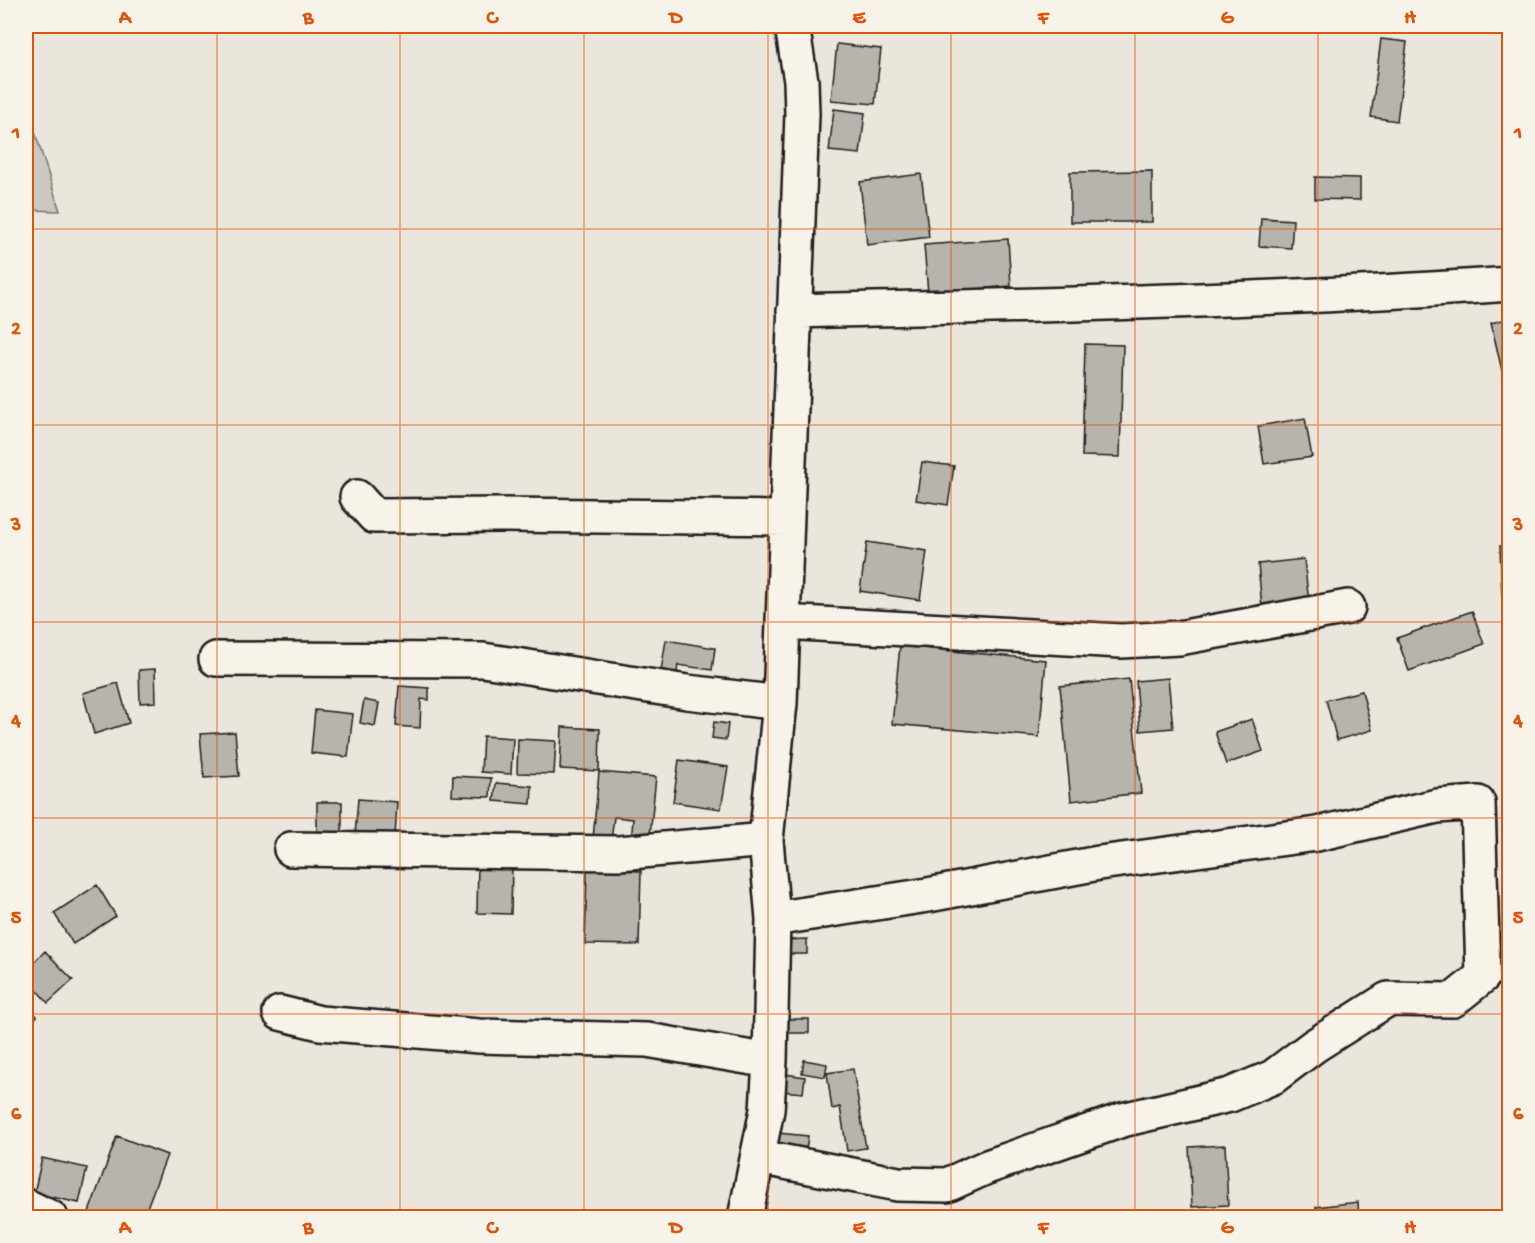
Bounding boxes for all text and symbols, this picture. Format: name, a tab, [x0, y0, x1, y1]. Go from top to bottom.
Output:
text: A	[118, 8, 133, 31]
text: B	[302, 8, 314, 31]
text: C	[486, 8, 500, 31]
text: D	[667, 8, 683, 31]
text: E	[853, 8, 867, 31]
text: F	[1037, 8, 1050, 31]
text: G	[1221, 8, 1235, 31]
text: H	[1404, 8, 1416, 31]
text: 1	[11, 123, 20, 146]
text: 1	[1513, 123, 1522, 146]
text: 2	[11, 319, 21, 342]
text: 2	[1513, 319, 1523, 342]
text: 3	[10, 515, 21, 538]
text: 3	[1512, 515, 1523, 538]
text: 4	[10, 711, 21, 734]
text: 4	[1512, 711, 1523, 734]
text: 5	[11, 908, 22, 931]
text: 5	[1513, 908, 1524, 931]
text: 6	[11, 1104, 22, 1127]
text: 6	[1513, 1104, 1524, 1127]
text: A	[118, 1218, 133, 1241]
text: B	[302, 1218, 314, 1241]
text: C	[486, 1218, 500, 1241]
text: D	[667, 1218, 683, 1241]
text: E	[853, 1218, 867, 1241]
text: F	[1037, 1218, 1050, 1241]
text: G	[1221, 1218, 1235, 1241]
text: H	[1404, 1218, 1416, 1241]

